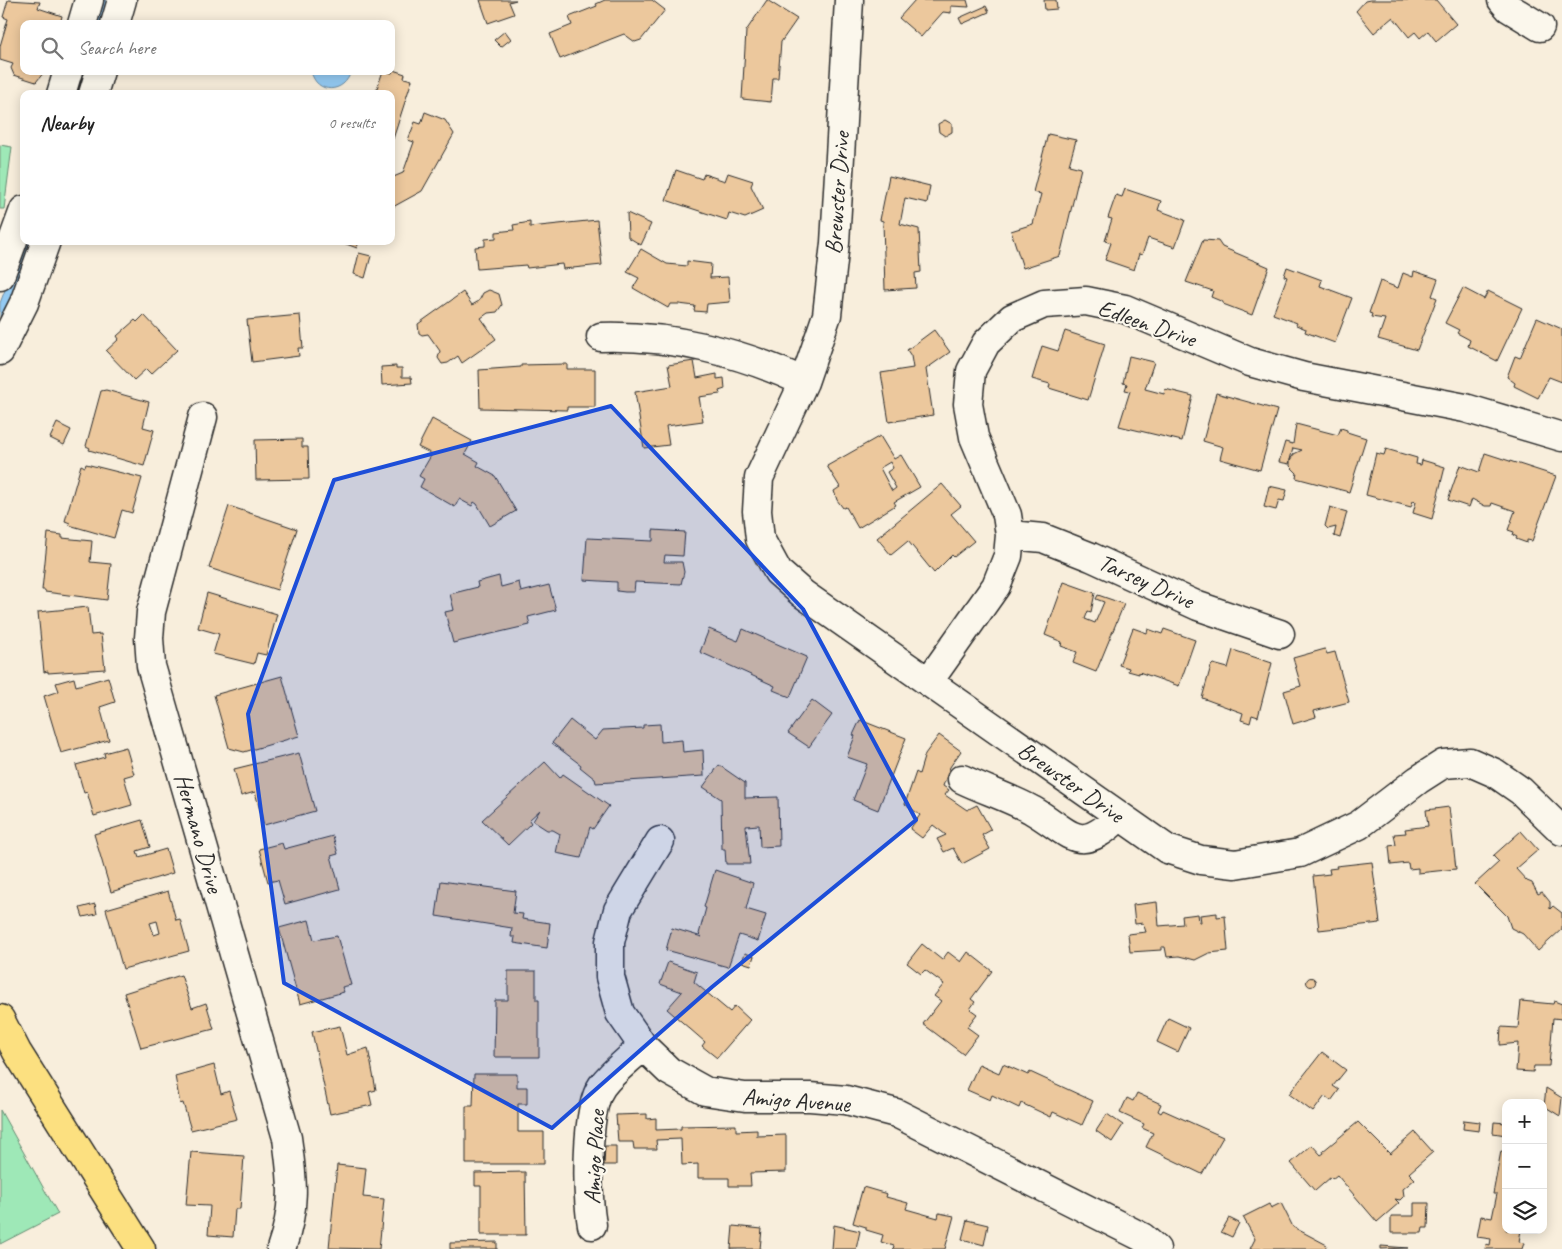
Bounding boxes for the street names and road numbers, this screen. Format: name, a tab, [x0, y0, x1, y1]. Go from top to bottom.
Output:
street label: Brewster Drive	[818, 129, 856, 255]
street label: Edleen Drive	[1094, 292, 1202, 354]
street label: Tarsey Drive	[1094, 547, 1200, 616]
street label: Brewster Drive	[1012, 735, 1132, 831]
street label: Hermano Drive	[168, 770, 231, 898]
street label: Amigo Avenue	[741, 1081, 853, 1119]
street label: Amigo Place	[577, 1107, 612, 1205]

